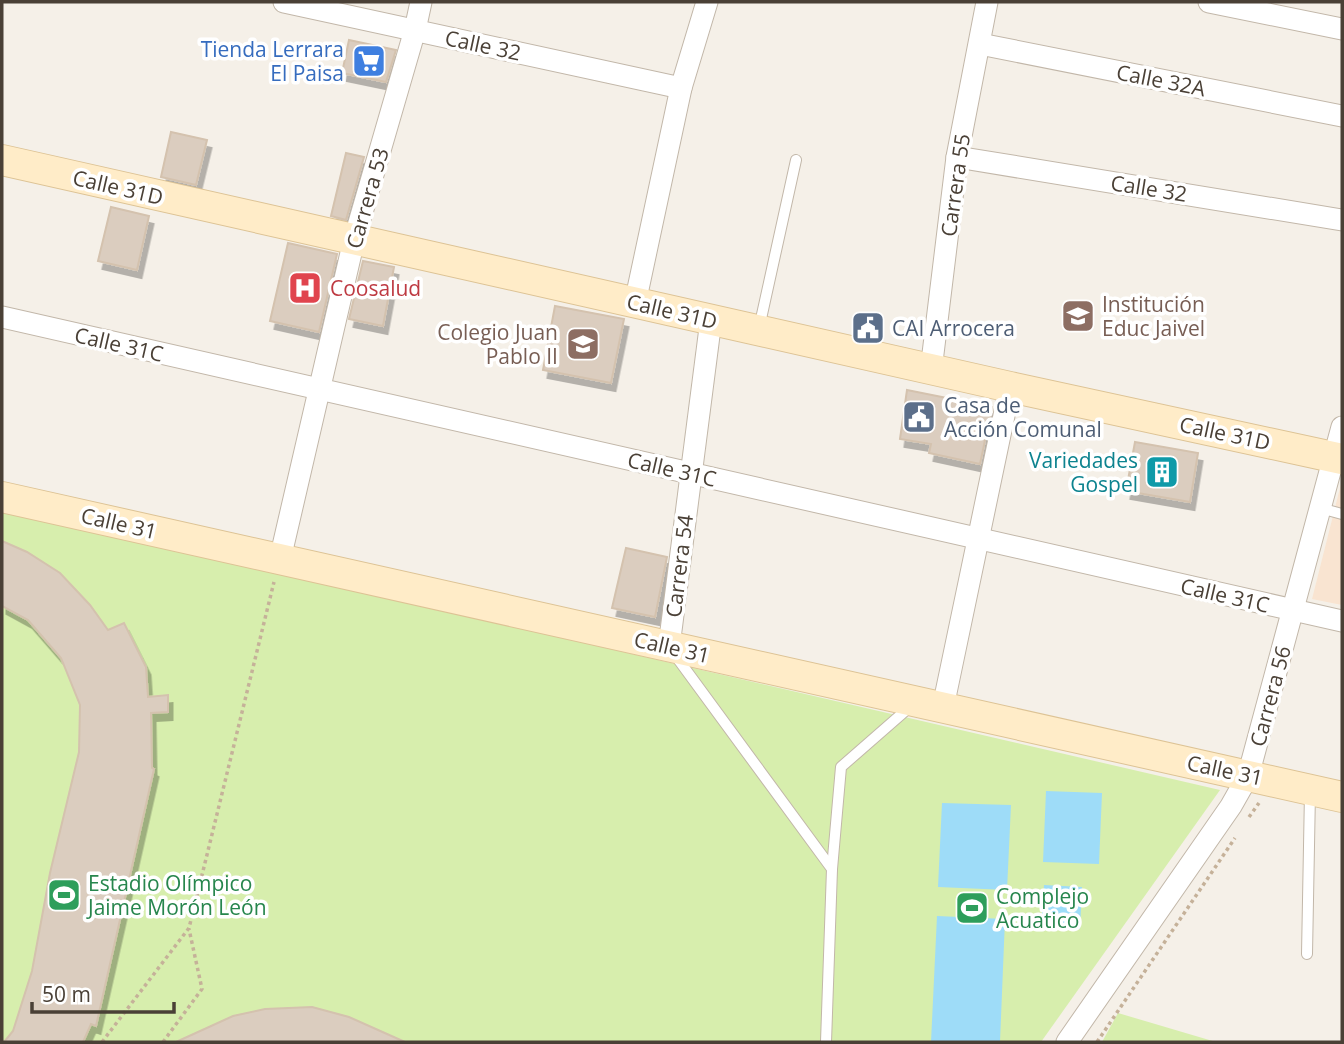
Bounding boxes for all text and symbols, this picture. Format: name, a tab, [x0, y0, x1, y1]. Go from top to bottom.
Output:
street label: Calle 32	[443, 23, 523, 67]
place label: Tienda Lerrara El Paisa	[201, 35, 344, 87]
supermarket icon: Tienda Lerrara El Paisa	[350, 42, 388, 80]
street label: Calle 32A	[1114, 58, 1209, 102]
street label: Carrera 55	[934, 132, 976, 238]
street label: Carrera 53	[339, 144, 395, 252]
street label: Calle 31D	[70, 163, 166, 211]
street label: Calle 32	[1109, 168, 1189, 208]
hospital icon: Coosalud	[286, 269, 324, 307]
place label: Coosalud	[330, 274, 421, 302]
street label: Calle 31D	[624, 287, 720, 335]
place label: Institución Educ Jaivel	[1102, 290, 1205, 342]
school or university icon: Institución Educ Jaivel	[1059, 297, 1097, 335]
public building icon: CAI Arrocera	[849, 309, 887, 347]
place label: CAI Arrocera	[892, 314, 1015, 342]
place label: Colegio Juan Pablo II	[437, 318, 558, 370]
street label: Calle 31C	[72, 320, 166, 368]
school or university icon: Colegio Juan Pablo II	[564, 325, 602, 363]
place label: Casa de Acción Comunal	[944, 391, 1102, 443]
public building icon: Casa de Acción Comunal	[900, 398, 938, 436]
street label: Calle 31D	[1177, 410, 1273, 456]
street label: Calle 31C	[625, 445, 719, 493]
place label: Variedades Gospel	[1029, 446, 1138, 498]
building icon: Variedades Gospel	[1143, 453, 1181, 491]
street label: Calle 31	[78, 501, 160, 545]
street label: Carrera 54	[659, 513, 699, 619]
street label: Calle 31C	[1178, 571, 1272, 619]
street label: Calle 31	[631, 625, 713, 669]
street label: Carrera 56	[1243, 642, 1297, 750]
street label: Calle 31	[1185, 748, 1265, 792]
place label: Estadio Olímpico Jaime Morón León	[86, 869, 267, 921]
sports icon: Estadio Olímpico Jaime Morón León	[45, 876, 83, 914]
place label: Complejo Acuatico	[996, 882, 1089, 934]
sports icon: Complejo Acuatico	[953, 889, 991, 927]
scale bar	[32, 970, 173, 1014]
text: 50 m	[42, 980, 91, 1008]

